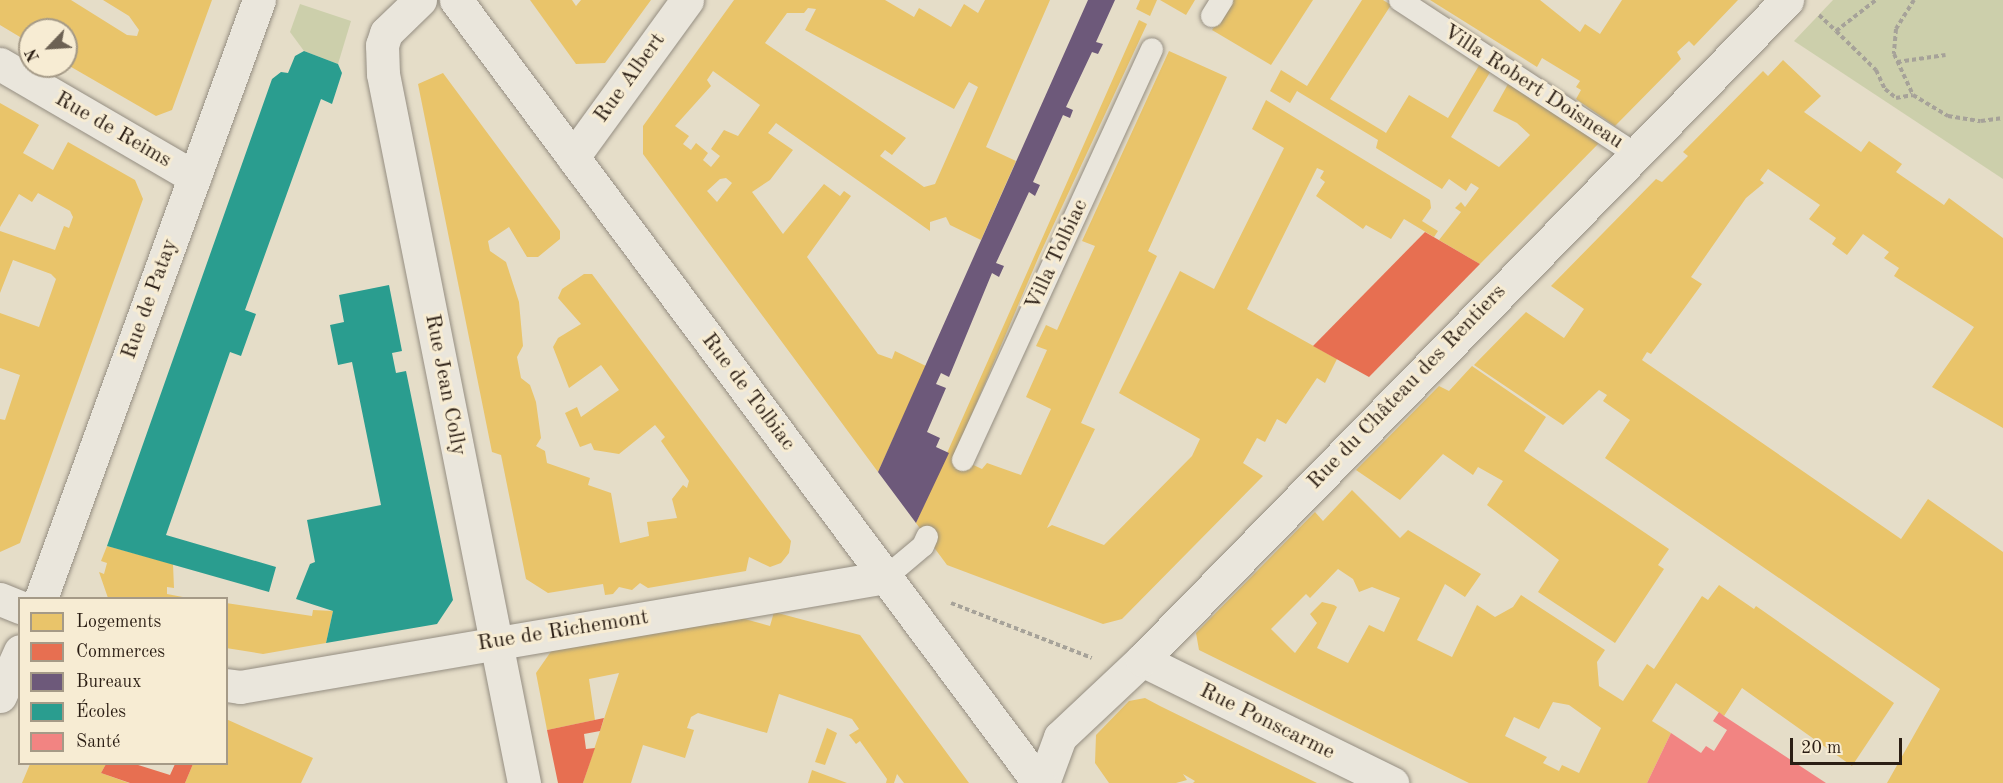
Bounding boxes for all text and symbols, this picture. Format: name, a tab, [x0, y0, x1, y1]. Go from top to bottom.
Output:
north arrow	[18, 18, 78, 78]
street label: Villa Robert Doisneau	[1438, 19, 1628, 155]
street label: Rue Albert	[589, 28, 671, 128]
text: N	[24, 46, 43, 64]
street label: Rue de Reims	[50, 86, 176, 174]
street label: Villa Tolbiac	[1020, 195, 1094, 315]
street label: Rue de Patay	[116, 235, 184, 363]
street label: Rue du Château des Rentiers	[1302, 279, 1512, 495]
street label: Rue Jean Colly	[418, 312, 472, 458]
street label: Rue de Tolbiac	[695, 328, 801, 456]
legend	[18, 597, 228, 765]
street label: Rue de Richemont	[476, 604, 650, 658]
text: Logements	[76, 613, 161, 631]
text: Commerces	[76, 643, 165, 661]
text: Bureaux	[76, 673, 142, 691]
street label: Rue Ponscarme	[1195, 678, 1339, 766]
text: Écoles	[76, 703, 126, 721]
scale bar	[1793, 726, 1906, 764]
text: Santé	[76, 733, 120, 751]
text: 20 m	[1801, 739, 1841, 757]

